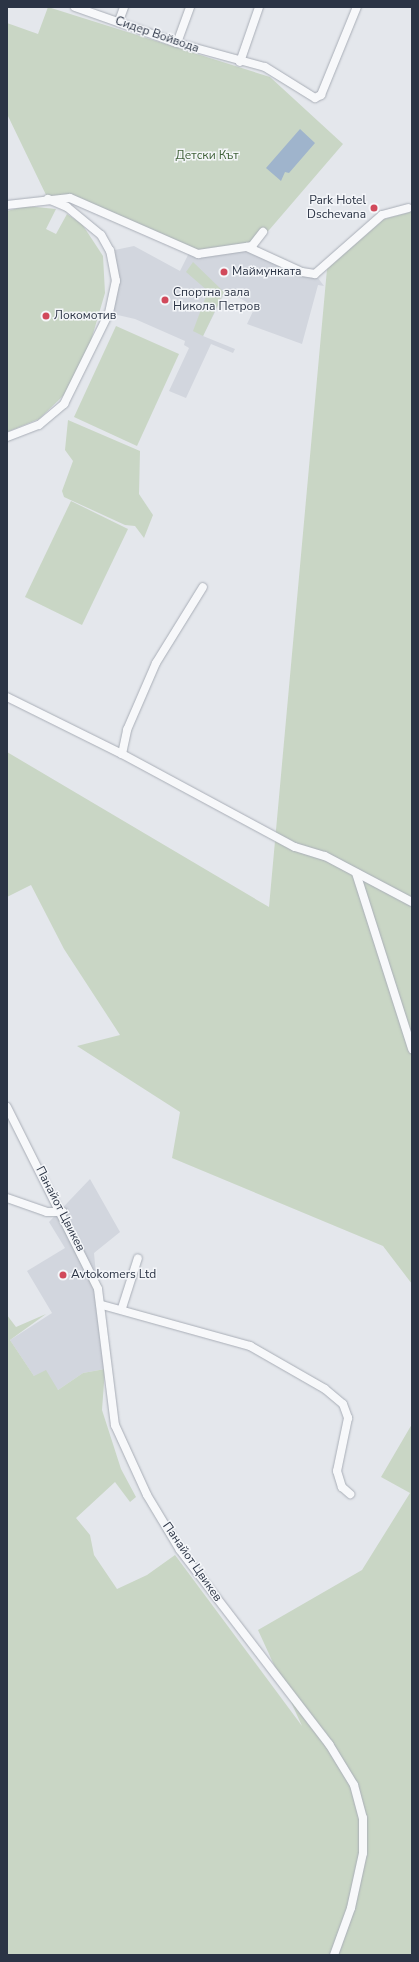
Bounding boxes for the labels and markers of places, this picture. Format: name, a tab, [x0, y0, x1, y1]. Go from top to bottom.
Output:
place label: Park Hotel Dschevana	[307, 194, 366, 222]
marker: Park Hotel Dschevana	[369, 203, 379, 213]
place label: Маймунката	[232, 265, 302, 279]
marker: Маймунката	[219, 267, 229, 277]
place label: Спортна зала Никола Петров	[173, 286, 260, 314]
marker: Спортна зала Никола Петров	[160, 295, 170, 305]
place label: Локомотив	[54, 309, 116, 323]
marker: Локомотив	[41, 311, 51, 321]
place label: Avtokomers Ltd	[71, 1268, 156, 1282]
marker: Avtokomers Ltd	[58, 1270, 68, 1280]

